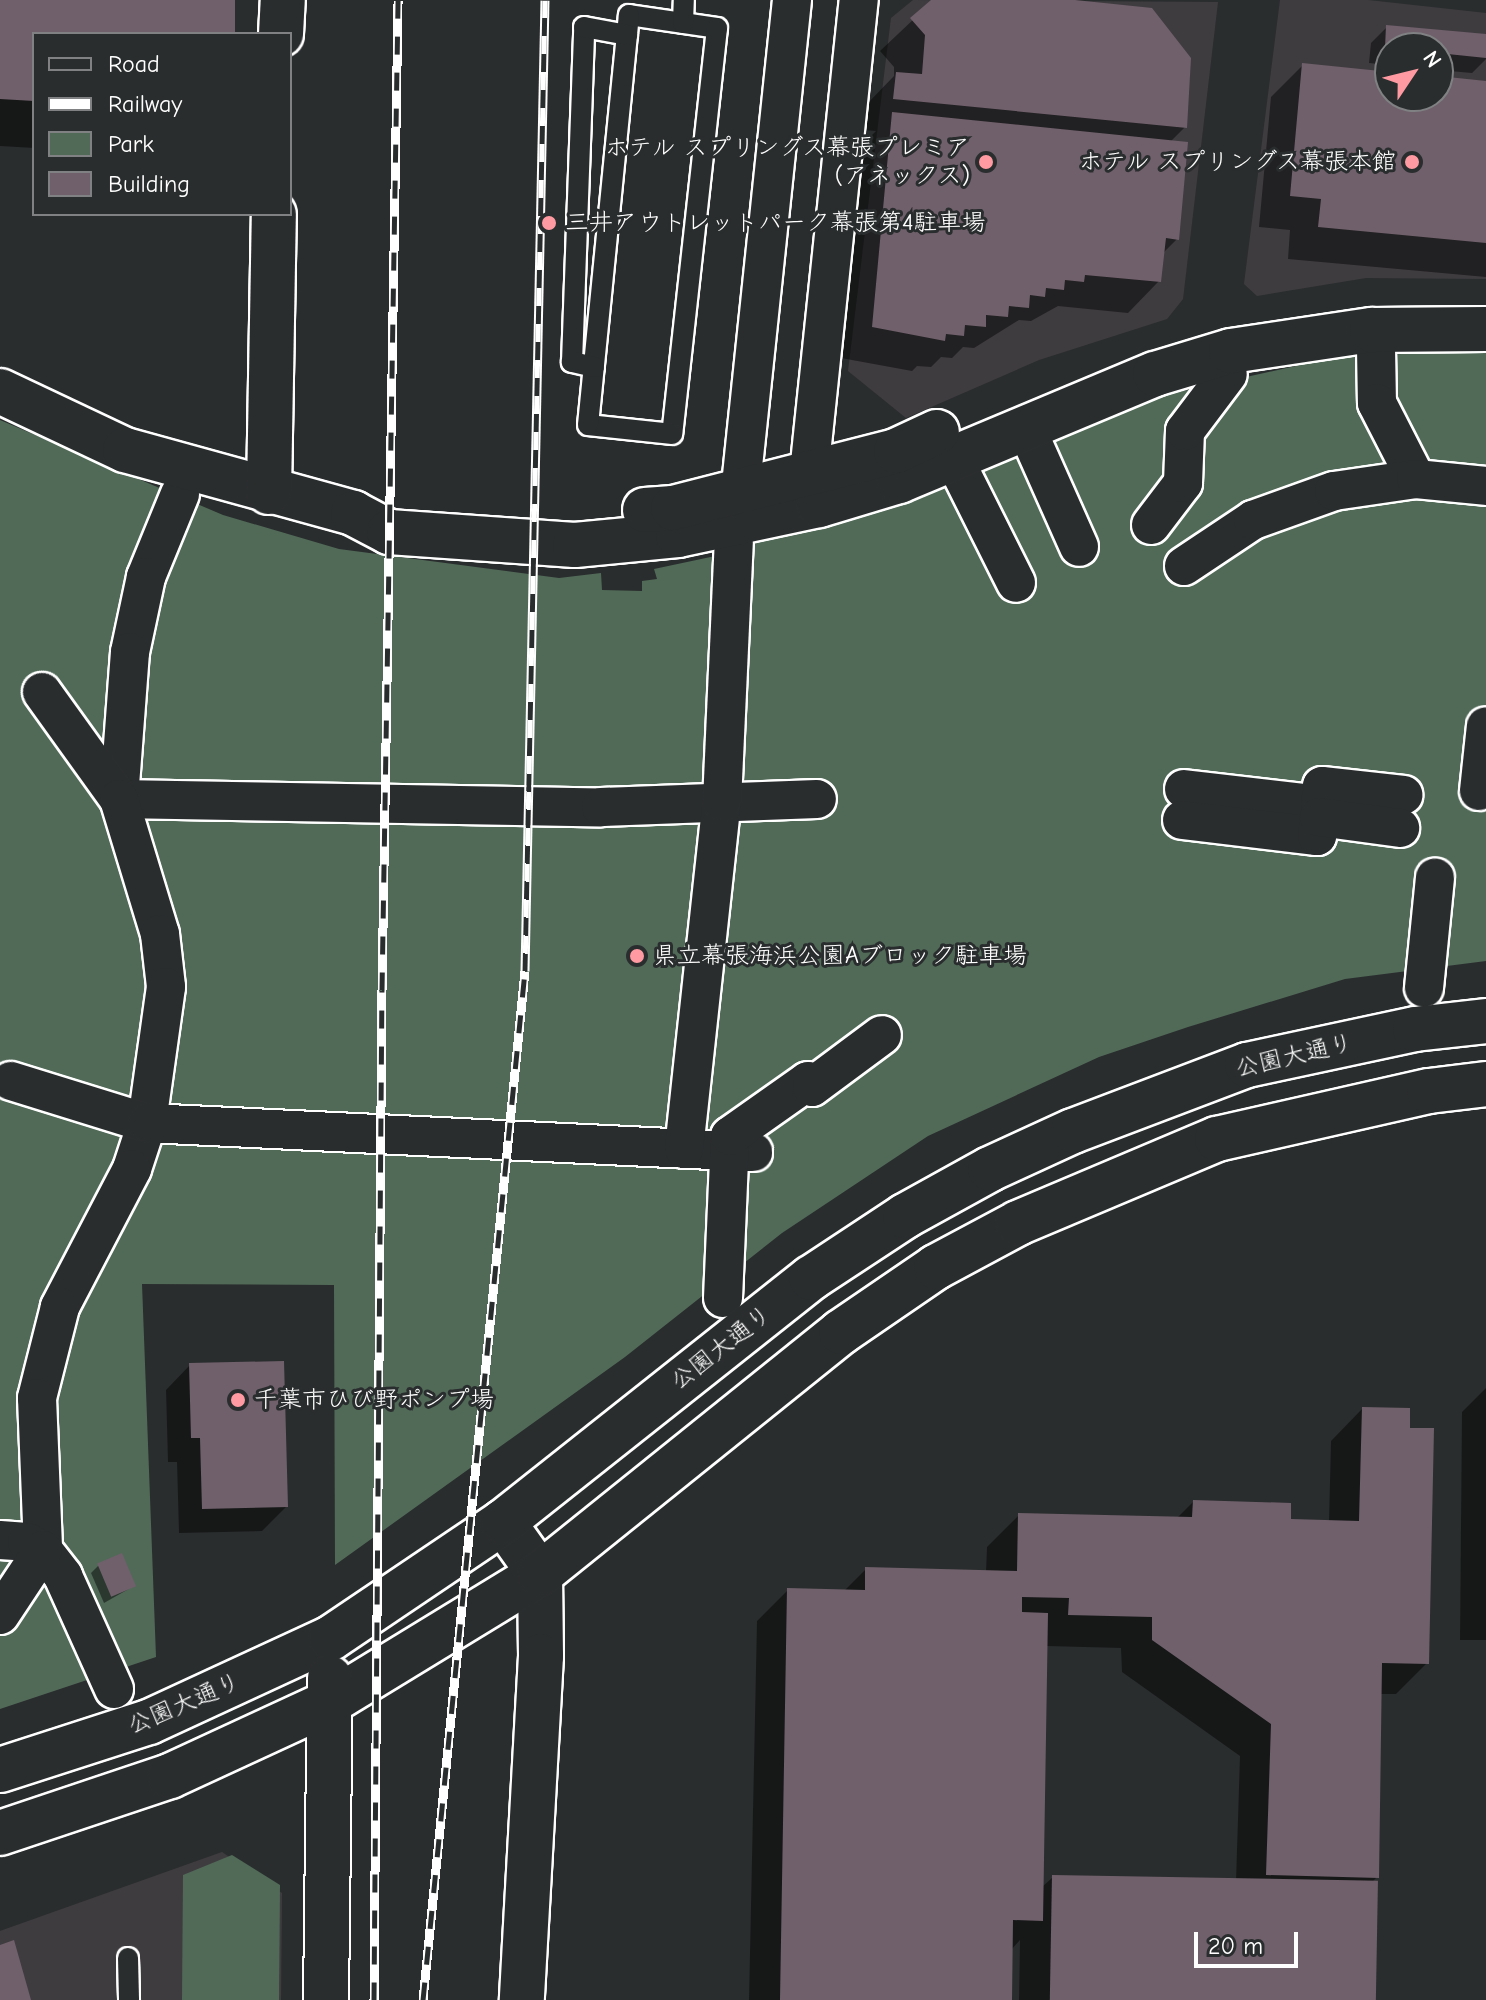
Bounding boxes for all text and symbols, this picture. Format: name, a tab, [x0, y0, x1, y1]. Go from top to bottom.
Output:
legend	[32, 32, 292, 216]
north arrow	[1374, 32, 1454, 112]
text: N	[1417, 46, 1447, 73]
text: Road	[108, 50, 160, 78]
text: Railway	[108, 90, 182, 118]
text: Park	[108, 130, 154, 158]
place label: ホテル スプリングス幕張プレミア (アネックス)	[602, 134, 970, 190]
place label: ホテル スプリングス幕張本館	[1076, 148, 1396, 176]
marker: ホテル スプリングス幕張プレミア (アネックス)	[977, 153, 995, 171]
marker: ホテル スプリングス幕張本館	[1403, 153, 1421, 171]
text: Building	[108, 170, 190, 198]
place label: 三井アウトレットパーク幕張第4駐車場	[565, 209, 985, 237]
marker: 三井アウトレットパーク幕張第4駐車場	[540, 214, 558, 232]
place label: 県立幕張海浜公園Aブロック駐車場	[653, 942, 1027, 970]
marker: 県立幕張海浜公園Aブロック駐車場	[628, 947, 646, 965]
street label: 公園大通り	[1232, 1028, 1356, 1084]
street label: 公園大通り	[665, 1300, 777, 1396]
place label: 千葉市ひび野ポンプ場	[254, 1386, 494, 1414]
marker: 千葉市ひび野ポンプ場	[229, 1391, 247, 1409]
street label: 公園大通り	[123, 1667, 245, 1741]
scale bar	[1198, 1916, 1302, 1966]
text: 20 m	[1208, 1932, 1263, 1960]

